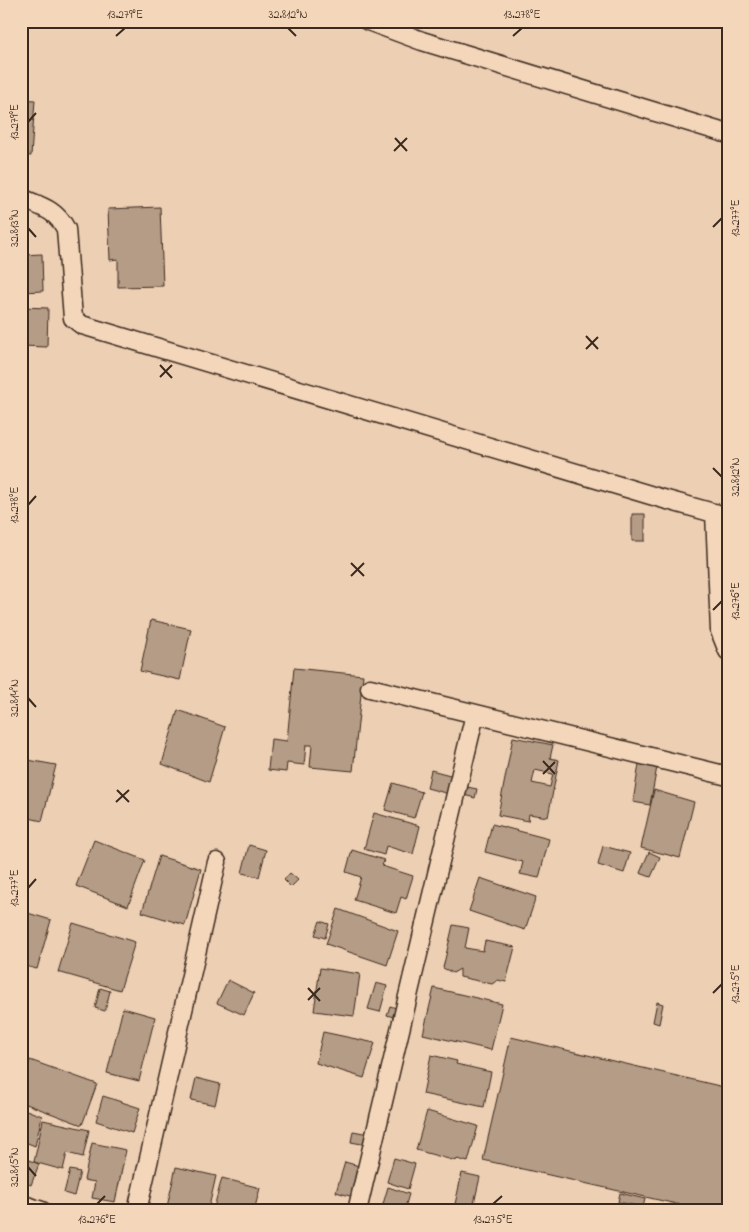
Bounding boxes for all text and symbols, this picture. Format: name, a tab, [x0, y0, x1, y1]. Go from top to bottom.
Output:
text: 13.279°E	[107, 6, 143, 24]
text: 32.812°N	[269, 6, 307, 24]
text: 13.278°E	[503, 6, 541, 24]
text: 13.279°E	[6, 104, 24, 140]
text: 13.277°E	[727, 199, 745, 237]
text: 32.813°N	[6, 209, 24, 247]
text: 32.812°N	[727, 458, 745, 496]
text: 13.278°E	[6, 486, 24, 524]
text: 13.276°E	[727, 582, 745, 620]
text: 32.814°N	[6, 679, 24, 717]
text: 13.277°E	[6, 869, 24, 907]
text: 13.275°E	[727, 964, 745, 1004]
text: 32.815°N	[6, 1147, 24, 1187]
text: 13.276°E	[78, 1211, 116, 1229]
text: 13.275°E	[473, 1211, 513, 1229]

